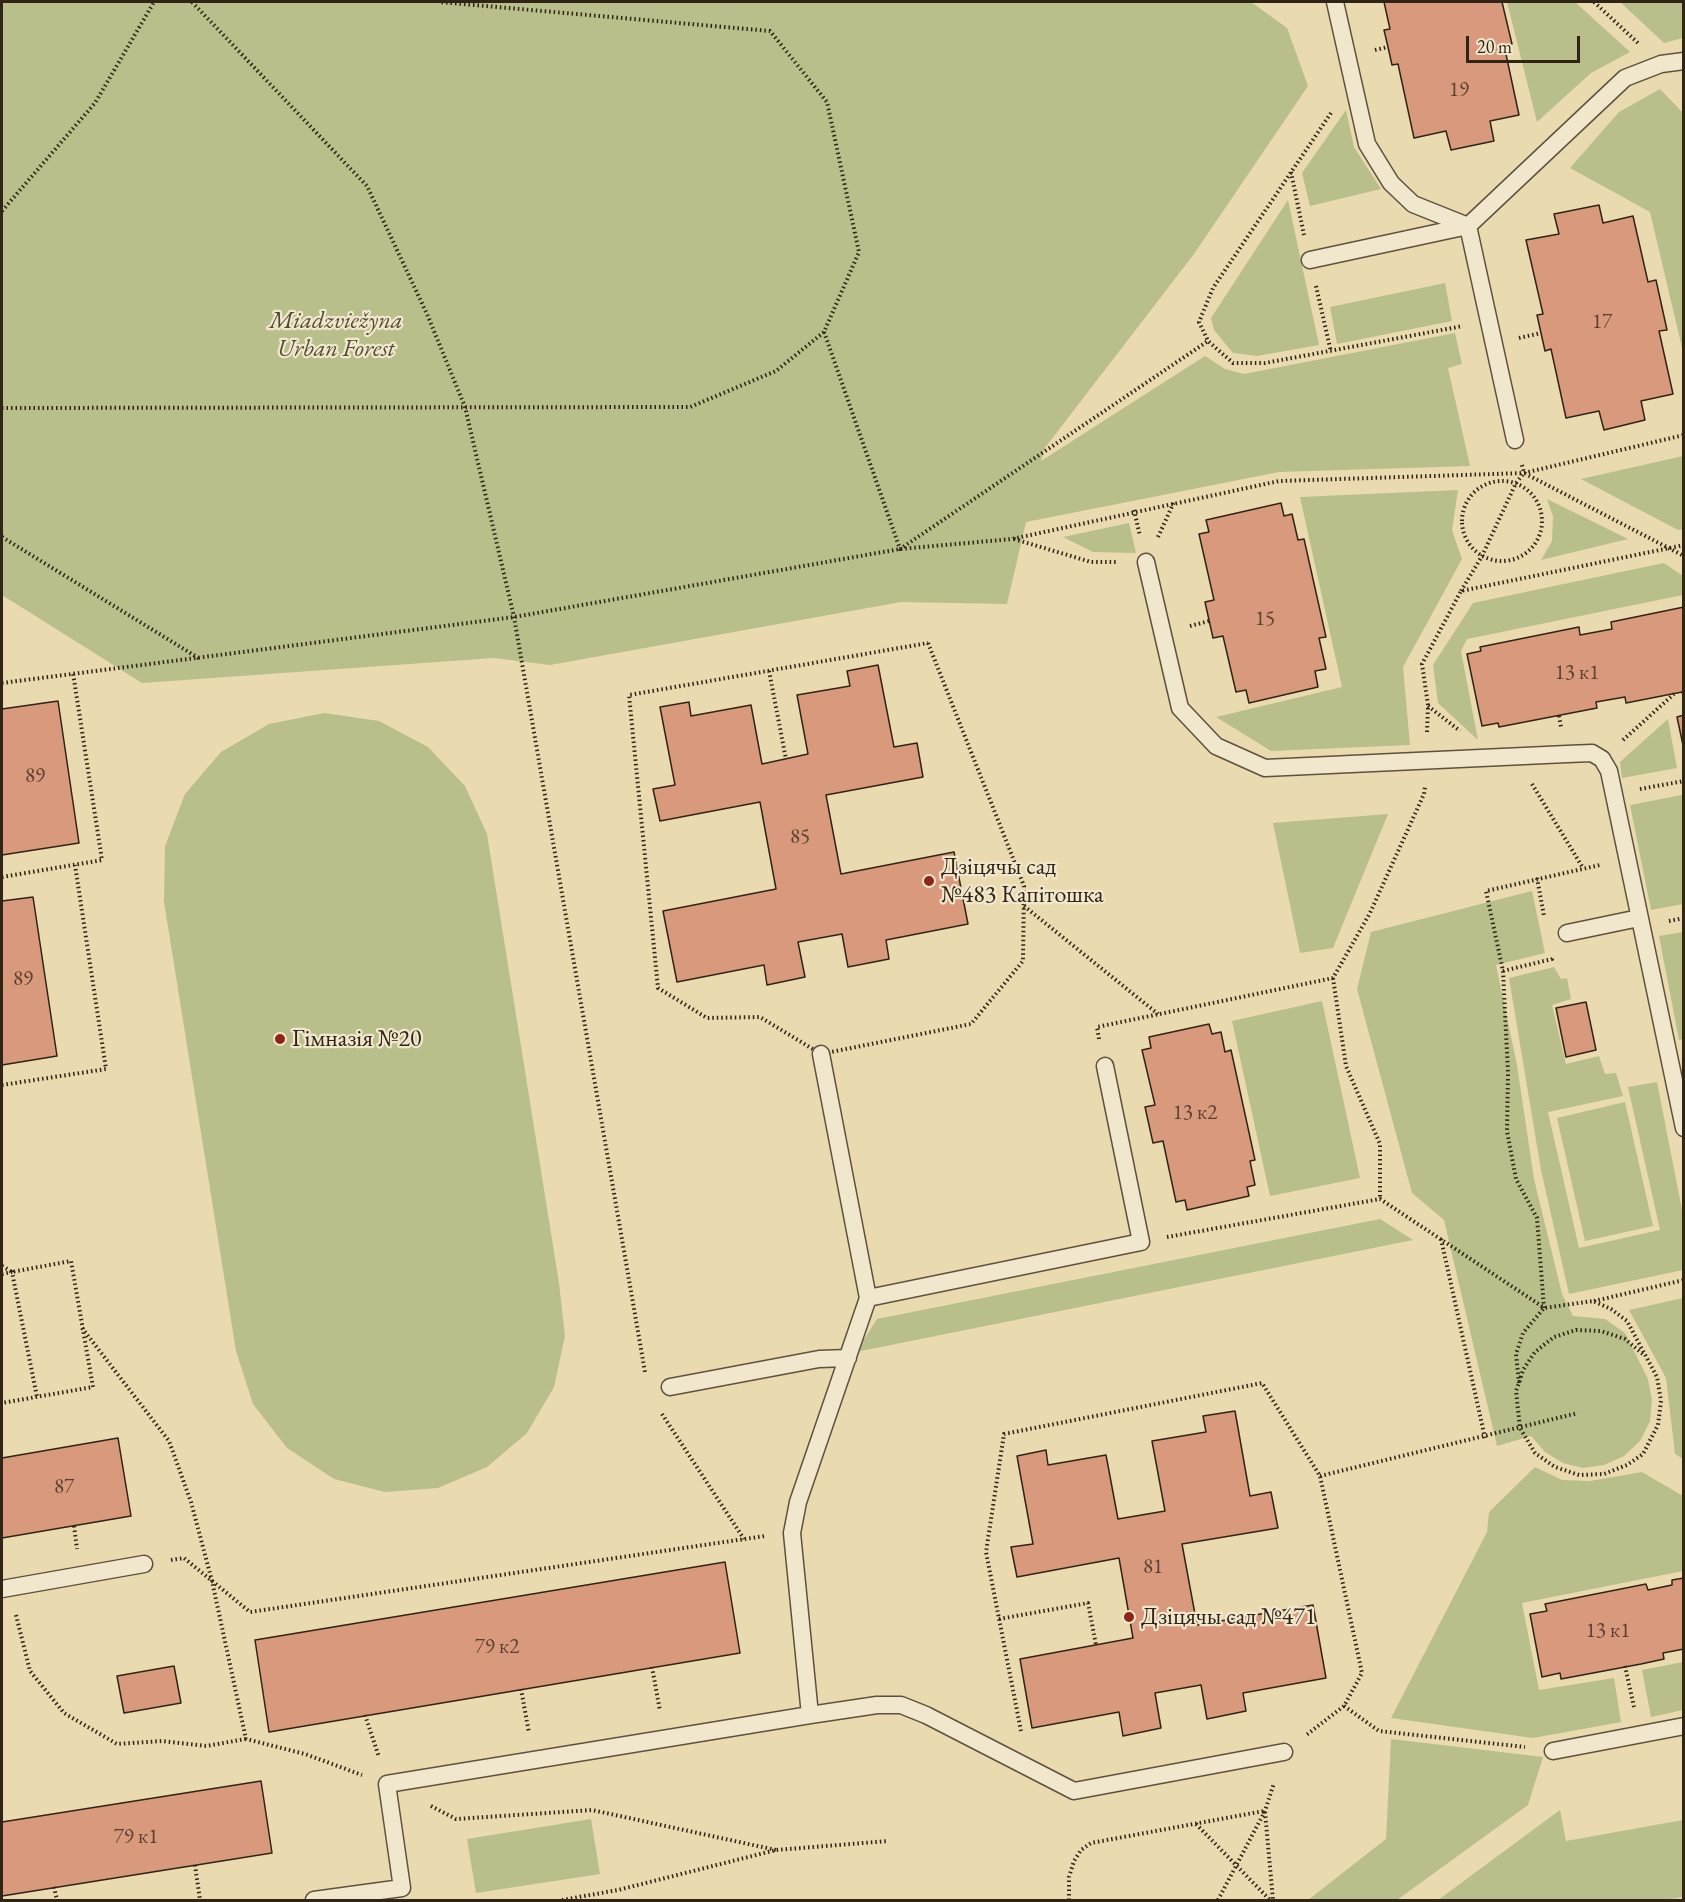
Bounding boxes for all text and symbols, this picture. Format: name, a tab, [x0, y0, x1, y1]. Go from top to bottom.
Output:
scale bar	[1469, 24, 1583, 62]
text: 20 m	[1477, 35, 1512, 58]
house number: 19	[1449, 77, 1469, 103]
park label: Miadzviežyna Urban Forest	[269, 307, 403, 363]
house number: 17	[1592, 309, 1612, 335]
house number: 15	[1255, 606, 1275, 632]
house number: 13 к1	[1555, 660, 1599, 686]
house number: 89	[25, 763, 45, 789]
house number: 85	[790, 824, 810, 850]
place label: Дзіцячы сад №483 Капітошка	[941, 853, 1104, 909]
marker: Дзіцячы сад №483 Капітошка	[922, 874, 936, 888]
house number: 89	[13, 966, 33, 992]
place label: Гімназія №20	[292, 1025, 422, 1053]
marker: Гімназія №20	[273, 1032, 287, 1046]
house number: 13 к2	[1173, 1100, 1217, 1126]
house number: 87	[54, 1474, 74, 1500]
house number: 81	[1143, 1554, 1163, 1580]
place label: Дзіцячы сад №471	[1141, 1603, 1316, 1631]
marker: Дзіцячы сад №471	[1122, 1610, 1136, 1624]
house number: 13 к1	[1586, 1618, 1630, 1644]
house number: 79 к2	[475, 1634, 519, 1660]
house number: 79 к1	[114, 1824, 158, 1850]

